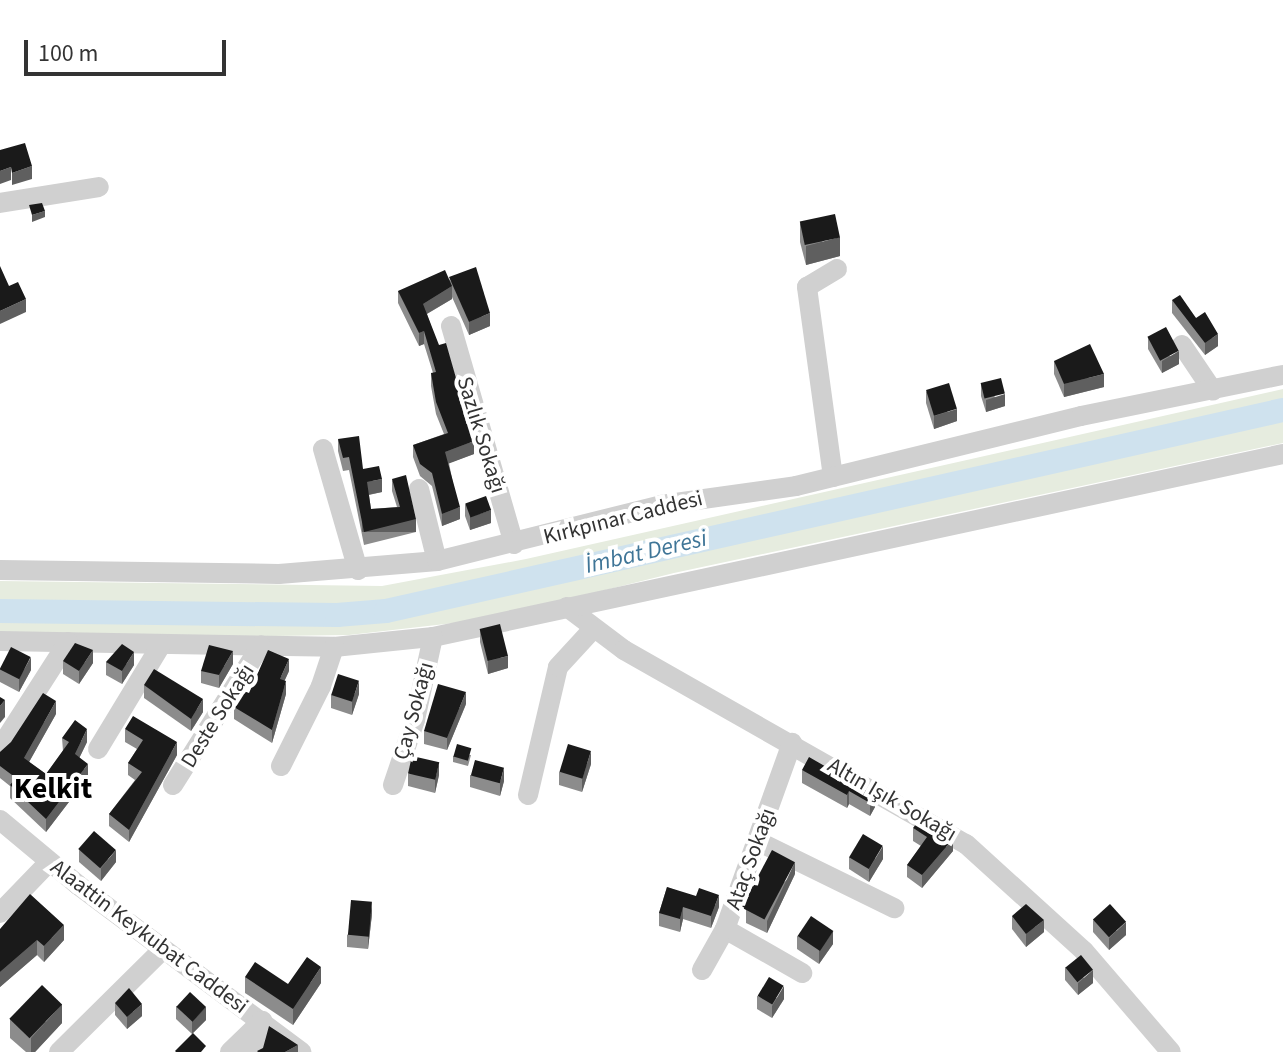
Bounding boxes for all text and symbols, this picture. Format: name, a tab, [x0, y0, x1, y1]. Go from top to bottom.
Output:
scale bar	[28, 24, 230, 74]
text: 100 m	[38, 36, 98, 71]
street label: Sazlık Sokağı	[451, 374, 511, 496]
street label: Kırkpınar Caddesi	[541, 485, 705, 551]
water label: İmbat Deresi	[582, 524, 710, 580]
street label: Deste Sokağı	[176, 659, 260, 773]
street label: Çay Sokağı	[388, 659, 440, 763]
street label: Altın Işık Sokağı	[823, 752, 961, 848]
district label: Kelkit	[14, 771, 92, 807]
street label: Ataç Sokağı	[720, 805, 782, 913]
street label: Alaattin Keykubat Caddesi	[45, 854, 253, 1020]

